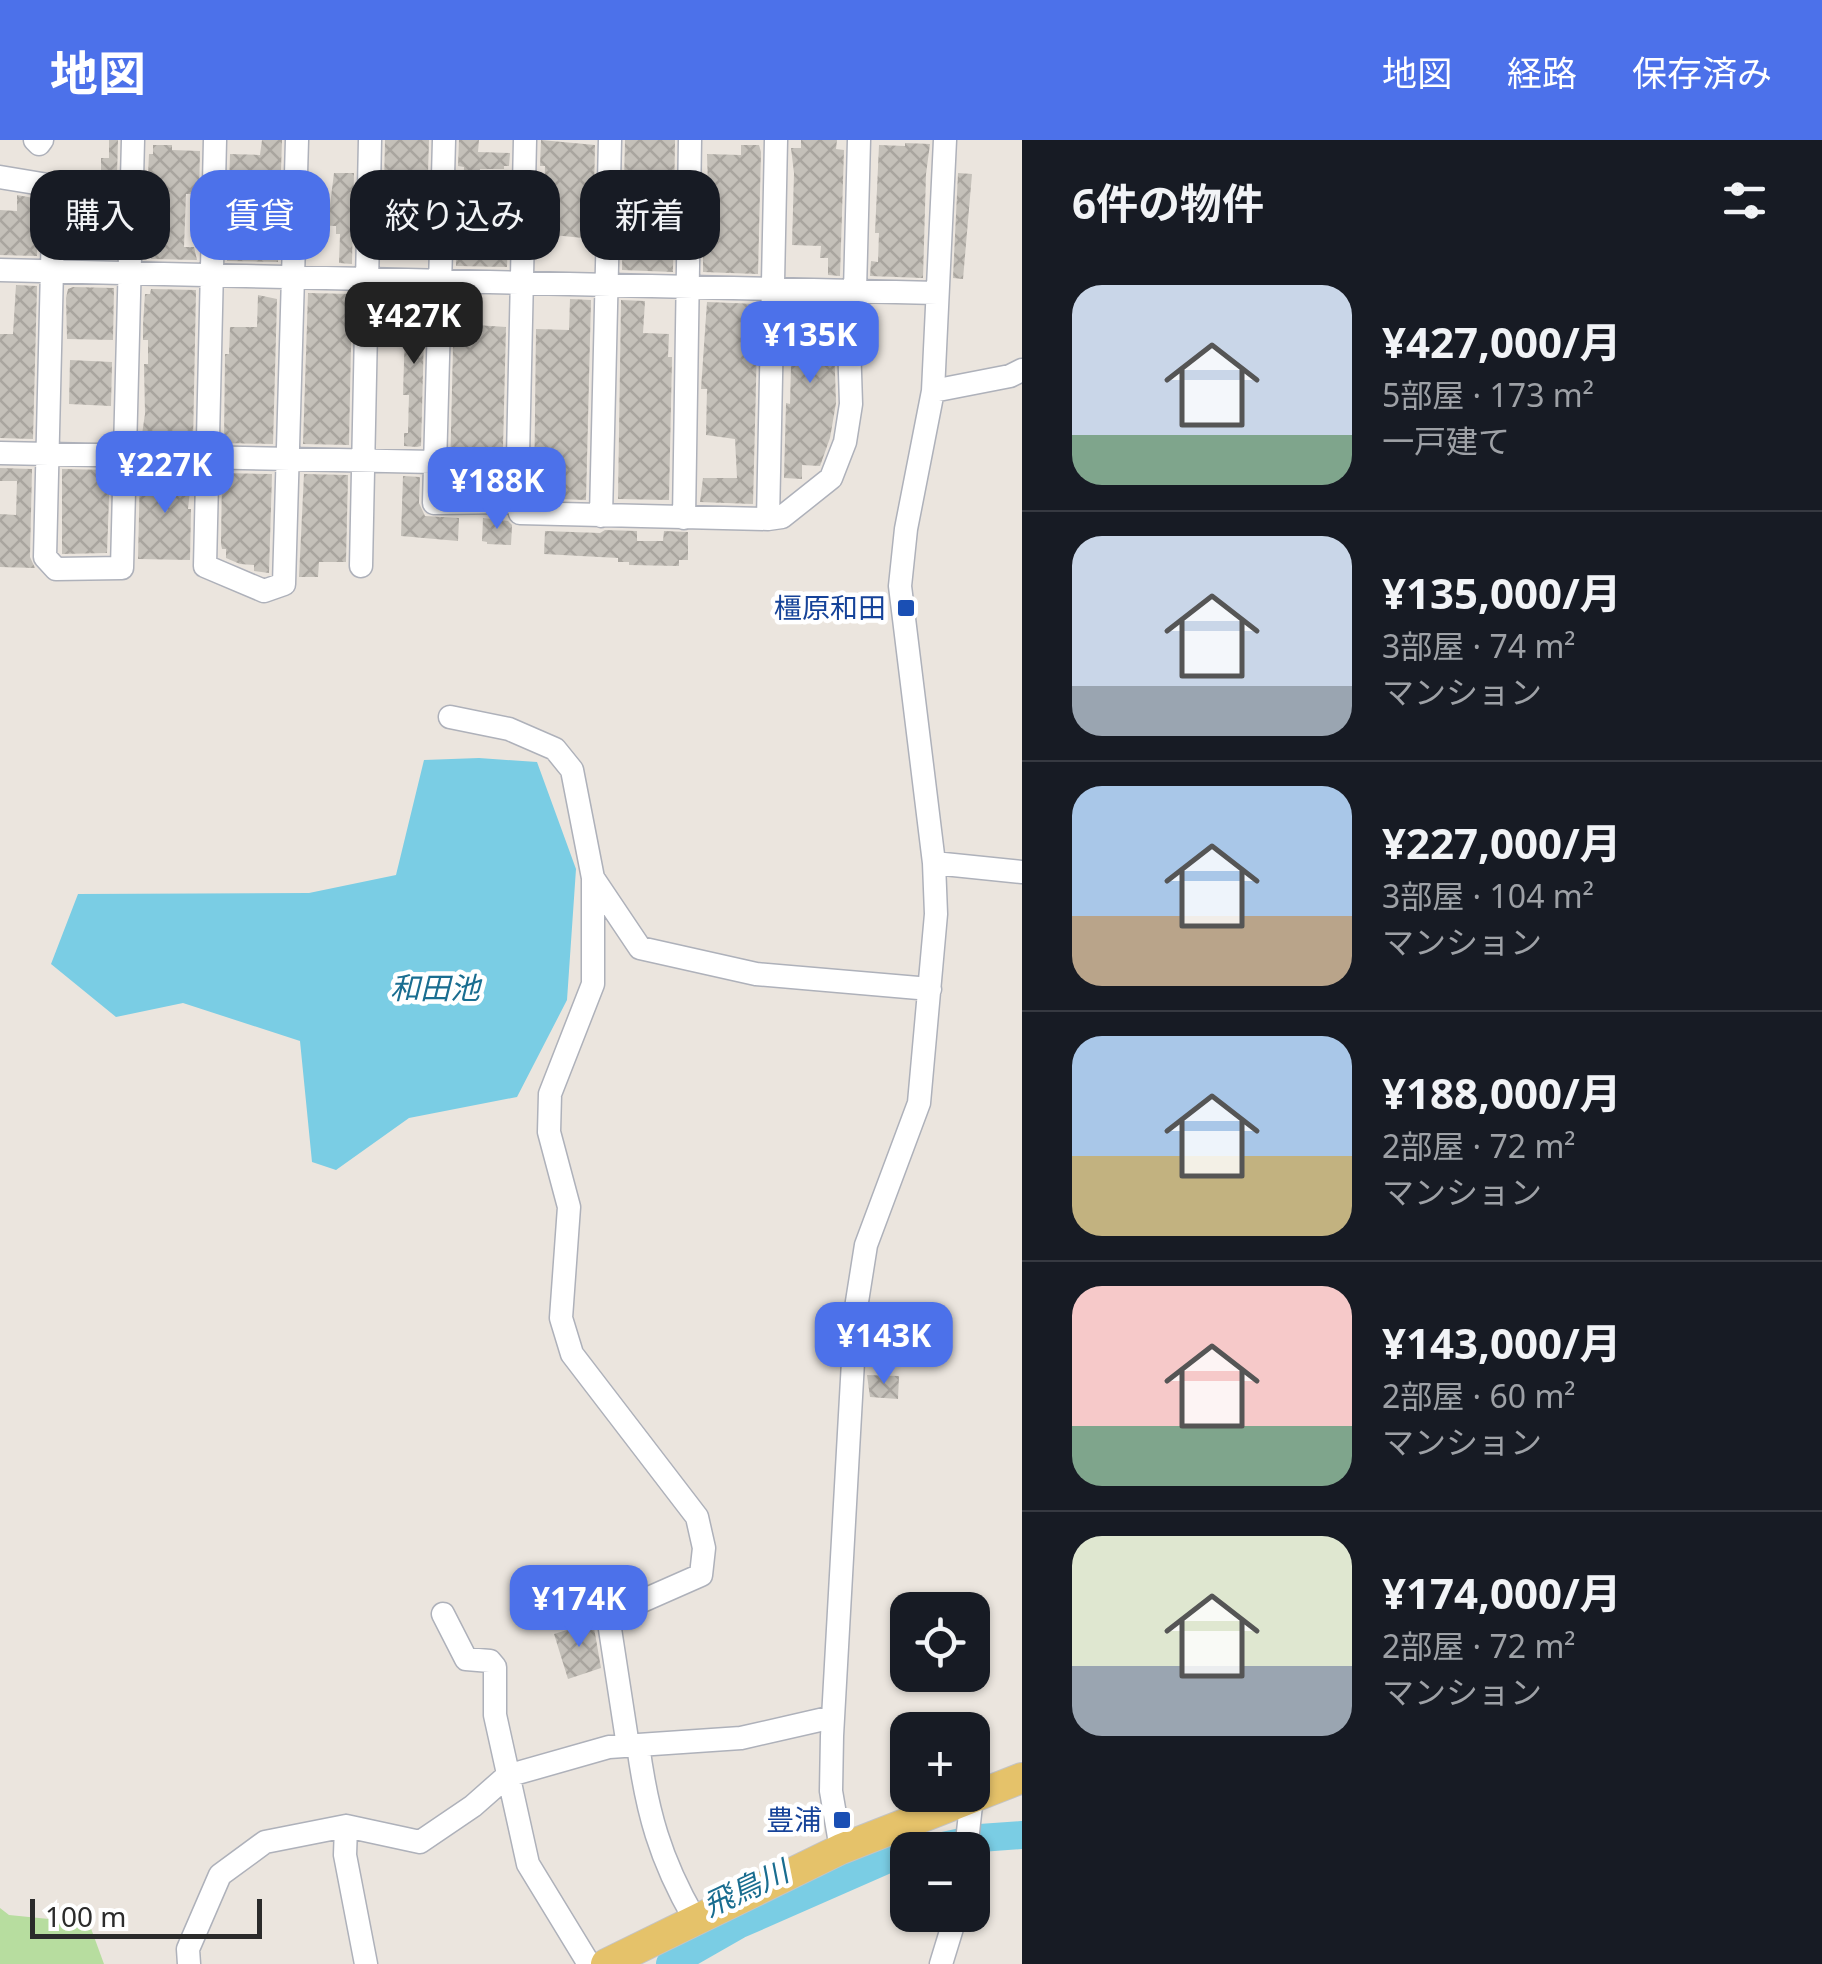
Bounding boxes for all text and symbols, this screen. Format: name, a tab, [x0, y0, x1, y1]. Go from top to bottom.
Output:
text: 地図	[50, 40, 146, 105]
text: 地図	[1382, 49, 1452, 96]
text: 経路	[1507, 49, 1577, 96]
text: 保存済み	[1632, 49, 1772, 96]
chip: 購入	[30, 170, 170, 260]
chip: 賃貸	[190, 170, 330, 260]
chip: 絞り込み	[350, 170, 560, 260]
chip: 新着	[580, 170, 720, 260]
icon: filters	[1717, 173, 1772, 228]
text: 6件の物件	[1072, 174, 1264, 231]
pin: ¥427K	[344, 282, 484, 367]
text: ¥427K	[367, 293, 461, 336]
pin: ¥135K	[740, 301, 880, 386]
text: ¥135K	[763, 312, 857, 355]
text: ¥427,000/月	[1382, 313, 1622, 370]
icon: home	[1152, 325, 1272, 445]
text: 5部屋 · 173 m²	[1382, 373, 1594, 416]
text: 一戸建て	[1382, 419, 1510, 462]
pin: ¥227K	[95, 431, 235, 516]
text: ¥227K	[118, 442, 212, 485]
pin: ¥188K	[427, 447, 567, 532]
text: ¥188K	[450, 458, 544, 501]
text: ¥135,000/月	[1382, 564, 1622, 621]
icon: home	[1152, 576, 1272, 696]
place label: 橿原和田	[774, 588, 886, 626]
marker: 橿原和田	[895, 597, 917, 619]
text: 3部屋 · 74 m²	[1382, 624, 1576, 667]
text: マンション	[1382, 670, 1542, 713]
text: ¥227,000/月	[1382, 814, 1622, 871]
icon: home	[1152, 826, 1272, 946]
text: 3部屋 · 104 m²	[1382, 874, 1594, 917]
text: マンション	[1382, 920, 1542, 963]
water label: 和田池	[390, 967, 483, 1008]
text: ¥188,000/月	[1382, 1064, 1622, 1121]
icon: home	[1152, 1076, 1272, 1196]
text: 2部屋 · 72 m²	[1382, 1124, 1576, 1167]
text: マンション	[1382, 1170, 1542, 1213]
pin: ¥143K	[814, 1302, 954, 1387]
text: ¥143K	[837, 1313, 931, 1356]
text: ¥143,000/月	[1382, 1314, 1622, 1371]
icon: home	[1152, 1326, 1272, 1446]
text: 2部屋 · 60 m²	[1382, 1374, 1576, 1417]
text: マンション	[1382, 1420, 1542, 1463]
text: ¥174,000/月	[1382, 1564, 1622, 1621]
pin: ¥174K	[509, 1565, 649, 1650]
text: ¥174K	[532, 1576, 626, 1619]
icon: home	[1152, 1576, 1272, 1696]
map controls	[890, 1592, 990, 1932]
button: locate	[890, 1592, 990, 1692]
text: 2部屋 · 72 m²	[1382, 1624, 1576, 1667]
text: マンション	[1382, 1670, 1542, 1713]
button: +	[890, 1712, 990, 1812]
place label: 豊浦	[766, 1800, 822, 1838]
marker: 豊浦	[831, 1809, 853, 1831]
button: −	[890, 1832, 990, 1932]
water label: 飛鳥川	[696, 1849, 798, 1925]
scale bar	[30, 1894, 262, 1938]
text: 100 m	[45, 1897, 127, 1935]

